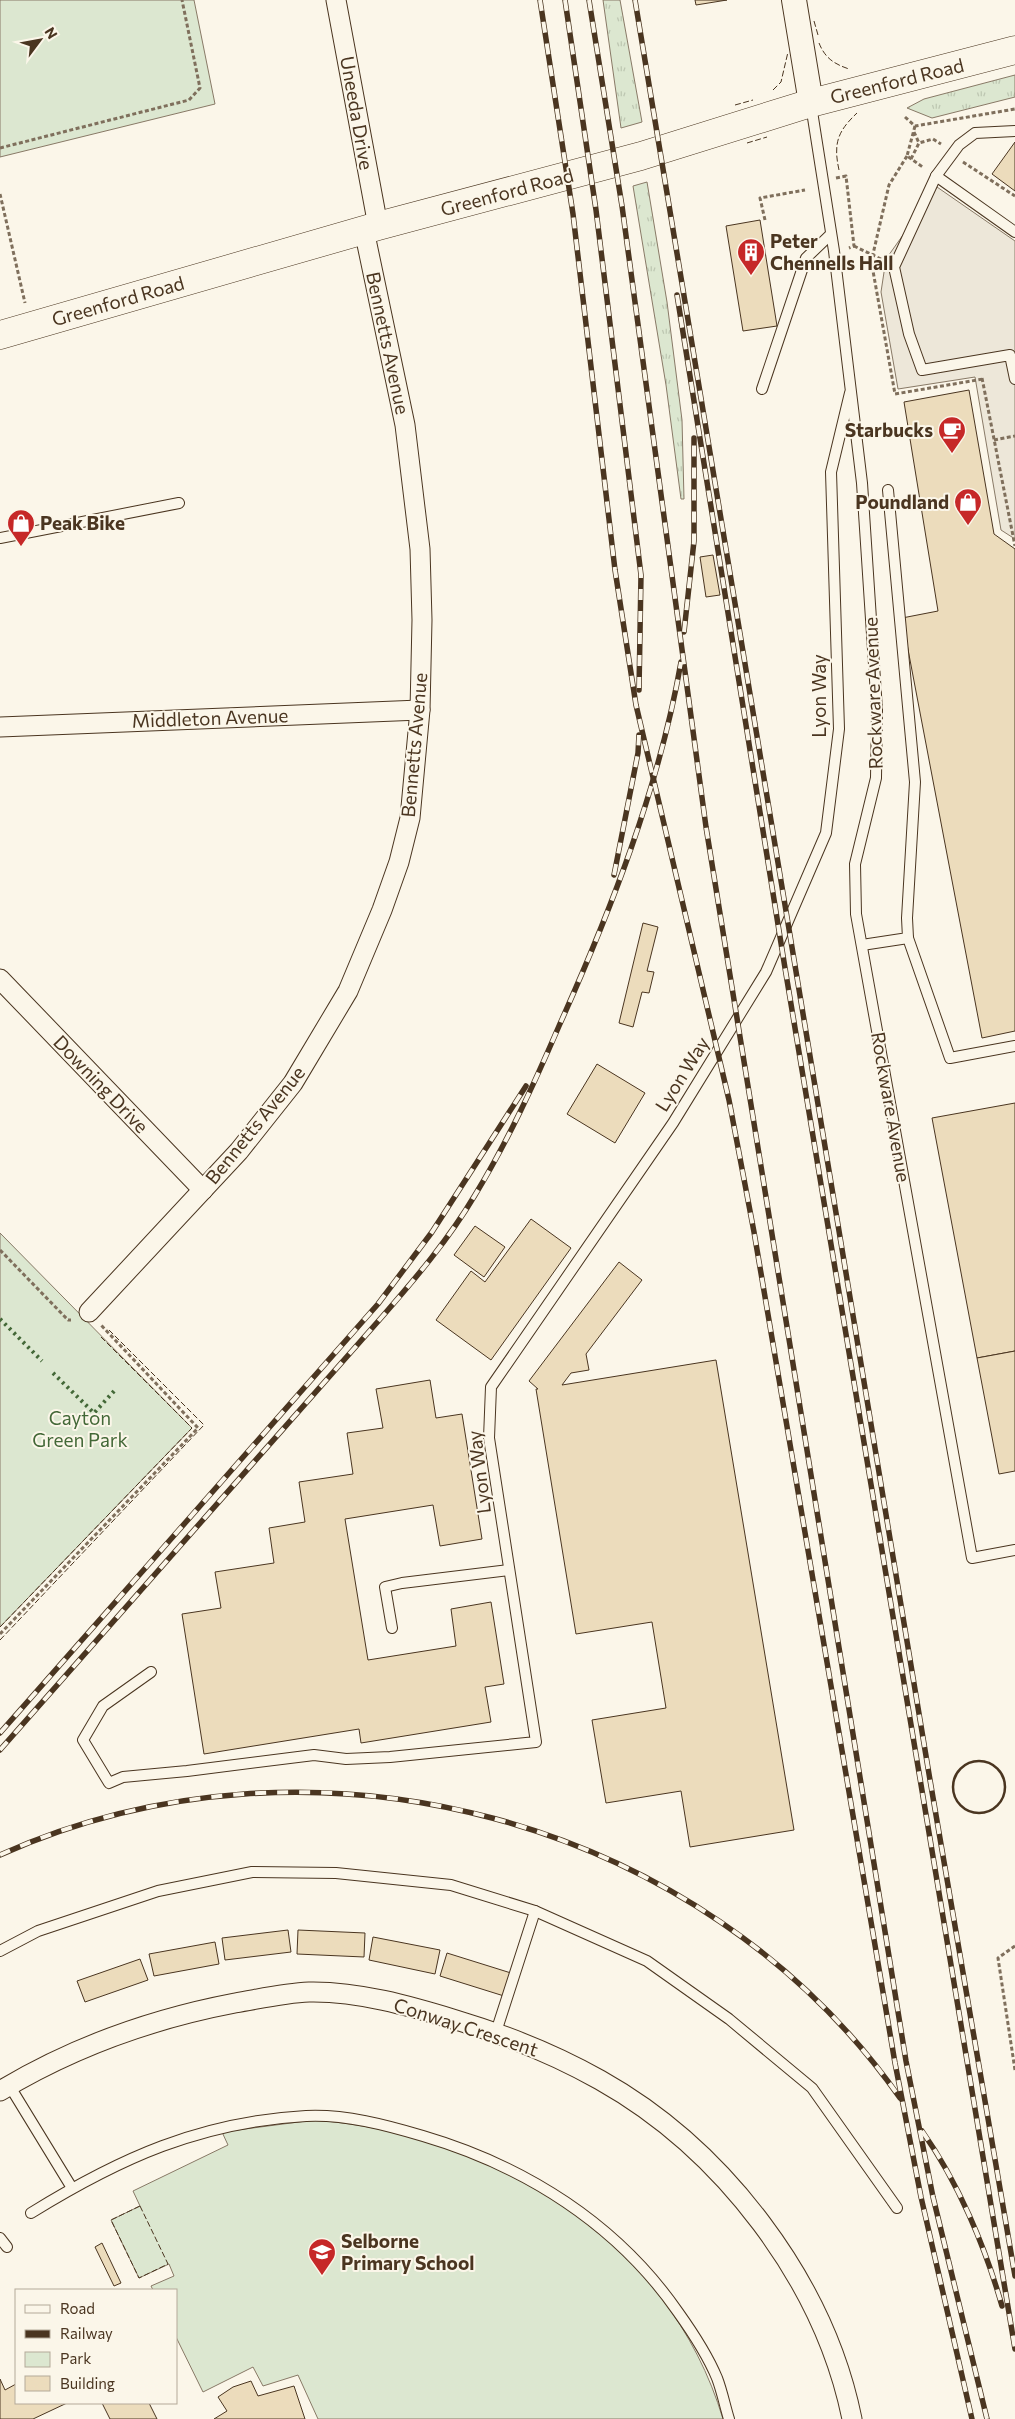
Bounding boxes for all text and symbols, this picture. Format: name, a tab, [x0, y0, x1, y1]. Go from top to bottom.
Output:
north arrow	[15, 15, 65, 65]
text: N	[41, 24, 61, 42]
street label: Greenford Road	[828, 53, 966, 108]
street label: Uneeda Drive	[336, 54, 379, 172]
street label: Greenford Road	[438, 163, 576, 220]
place label: Peter Chennells Hall	[770, 229, 893, 274]
building icon: Peter Chennells Hall	[736, 237, 766, 276]
street label: Bennetts Avenue	[362, 270, 415, 416]
street label: Greenford Road	[49, 271, 187, 330]
cafe icon: Starbucks	[937, 415, 967, 454]
place label: Starbucks	[845, 418, 933, 441]
shop icon: Poundland	[953, 487, 983, 526]
place label: Poundland	[855, 490, 949, 513]
shop icon: Peak Bike	[6, 508, 36, 547]
place label: Peak Bike	[40, 511, 125, 534]
street label: Rockware Avenue	[858, 616, 887, 770]
street label: Lyon Way	[807, 654, 830, 738]
street label: Bennetts Avenue	[396, 672, 431, 818]
street label: Middleton Avenue	[131, 703, 289, 732]
street label: Downing Drive	[49, 1030, 154, 1137]
street label: Rockware Avenue	[867, 1030, 916, 1184]
street label: Lyon Way	[650, 1032, 714, 1115]
street label: Bennetts Avenue	[200, 1061, 309, 1188]
park label: Cayton Green Park	[32, 1406, 128, 1451]
street label: Lyon Way	[462, 1429, 495, 1515]
street label: Conway Crescent	[391, 1992, 541, 2061]
place label: Selborne Primary School	[341, 2229, 474, 2274]
school or university icon: Selborne Primary School	[307, 2237, 337, 2276]
legend	[15, 2289, 178, 2404]
text: Road	[60, 2299, 95, 2317]
text: Railway	[60, 2324, 113, 2342]
text: Park	[60, 2349, 91, 2367]
text: Building	[60, 2374, 115, 2392]

